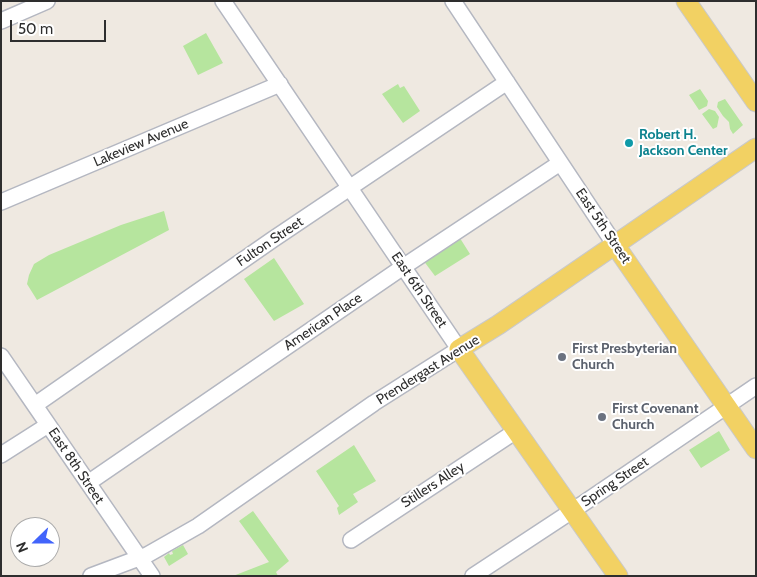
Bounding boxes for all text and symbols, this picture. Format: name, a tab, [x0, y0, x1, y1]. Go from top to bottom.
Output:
scale bar	[12, 10, 109, 42]
text: 50 m	[18, 20, 53, 38]
street label: Lakeview Avenue	[91, 115, 191, 171]
place label: Robert H. Jackson Center	[639, 127, 728, 160]
marker: Robert H. Jackson Center	[623, 137, 635, 149]
street label: East 5th Street	[572, 185, 634, 267]
street label: Fulton Street	[234, 214, 306, 270]
street label: East 6th Street	[388, 249, 450, 331]
street label: American Place	[281, 290, 365, 354]
street label: Prendergast Avenue	[373, 332, 483, 408]
place label: First Presbyterian Church	[572, 341, 677, 374]
marker: First Presbyterian Church	[556, 351, 568, 363]
place label: First Covenant Church	[612, 401, 699, 434]
marker: First Covenant Church	[596, 411, 608, 423]
street label: East 8th Street	[44, 425, 108, 507]
street label: Spring Street	[578, 453, 652, 511]
street label: Stillers Alley	[398, 458, 468, 512]
north arrow	[10, 517, 60, 567]
text: N	[12, 539, 32, 555]

